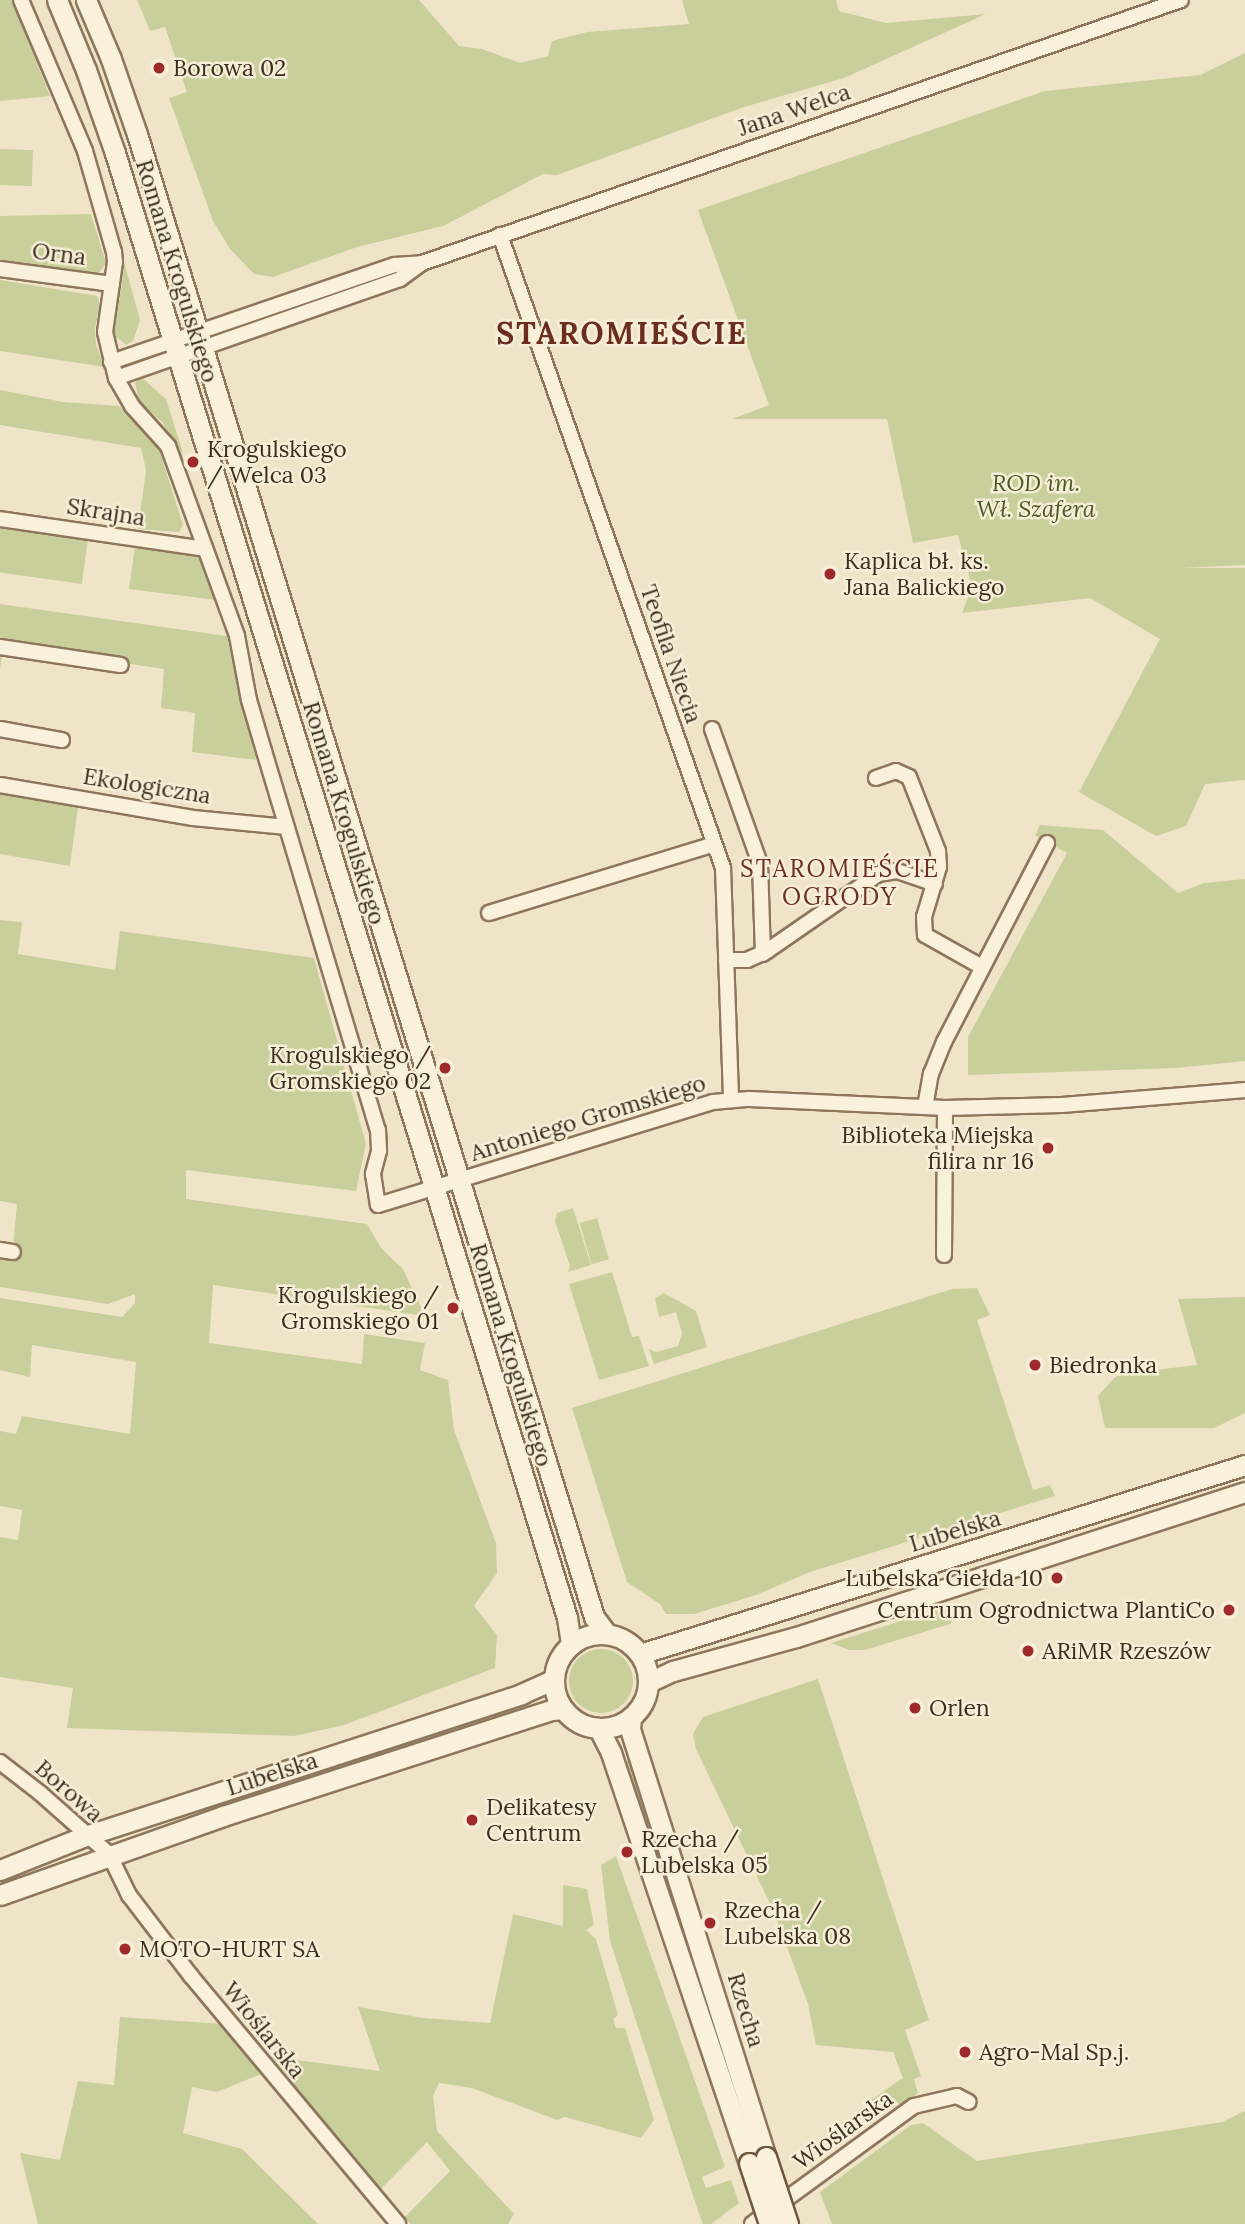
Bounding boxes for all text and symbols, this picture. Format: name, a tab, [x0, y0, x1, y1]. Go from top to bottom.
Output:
place label: Borowa 02	[173, 54, 286, 82]
marker: Borowa 02	[151, 60, 167, 76]
street label: Jana Welca	[734, 78, 854, 142]
street label: Romana Krogulskiego	[130, 156, 224, 386]
street label: Orna	[30, 237, 88, 271]
district label: STAROMIEŚCIE	[498, 315, 746, 351]
place label: Krogulskiego / Welca 03	[207, 435, 347, 489]
marker: Krogulskiego / Welca 03	[185, 454, 201, 470]
park label: ROD im. Wł. Szafera	[977, 469, 1095, 523]
street label: Skrajna	[65, 492, 147, 532]
place label: Kaplica bł. ks. Jana Balickiego	[844, 547, 1004, 601]
marker: Kaplica bł. ks. Jana Balickiego	[822, 566, 838, 582]
street label: Teofila Niecia	[634, 581, 708, 727]
street label: Romana Krogulskiego	[297, 698, 391, 928]
street label: Ekologiczna	[81, 762, 213, 810]
district label: STAROMIEŚCIE OGRODY	[742, 855, 938, 911]
place label: Krogulskiego / Gromskiego 02	[269, 1041, 431, 1095]
marker: Krogulskiego / Gromskiego 02	[437, 1060, 453, 1076]
street label: Antoniego Gromskiego	[467, 1069, 709, 1167]
place label: Biblioteka Miejska filira nr 16	[841, 1121, 1034, 1175]
marker: Biblioteka Miejska filira nr 16	[1040, 1140, 1056, 1156]
street label: Romana Krogulskiego	[464, 1240, 558, 1470]
place label: Krogulskiego / Gromskiego 01	[277, 1281, 439, 1335]
marker: Krogulskiego / Gromskiego 01	[445, 1300, 461, 1316]
place label: Biedronka	[1049, 1351, 1157, 1379]
marker: Biedronka	[1027, 1357, 1043, 1373]
street label: Lubelska	[906, 1504, 1004, 1558]
place label: Lubelska Giełda 10	[845, 1564, 1043, 1592]
marker: Lubelska Giełda 10	[1049, 1570, 1065, 1586]
place label: Centrum Ogrodnictwa PlantiCo	[877, 1596, 1215, 1624]
marker: Centrum Ogrodnictwa PlantiCo	[1221, 1602, 1237, 1618]
place label: ARiMR Rzeszów	[1042, 1637, 1211, 1665]
marker: ARiMR Rzeszów	[1020, 1643, 1036, 1659]
place label: Orlen	[929, 1694, 990, 1722]
marker: Orlen	[907, 1700, 923, 1716]
street label: Lubelska	[223, 1746, 321, 1802]
street label: Borowa	[29, 1754, 109, 1828]
place label: Delikatesy Centrum	[486, 1793, 597, 1847]
marker: Delikatesy Centrum	[464, 1812, 480, 1828]
place label: Rzecha / Lubelska 05	[641, 1825, 768, 1879]
marker: Rzecha / Lubelska 05	[619, 1844, 635, 1860]
place label: Rzecha / Lubelska 08	[724, 1896, 851, 1950]
marker: Rzecha / Lubelska 08	[702, 1915, 718, 1931]
place label: MOTO-HURT SA	[139, 1935, 320, 1963]
marker: MOTO-HURT SA	[117, 1941, 133, 1957]
street label: Rzecha	[722, 1969, 770, 2051]
street label: Wioślarska	[217, 1976, 311, 2084]
place label: Agro-Mal Sp.j.	[979, 2038, 1130, 2066]
marker: Agro-Mal Sp.j.	[957, 2044, 973, 2060]
street label: Wioślarska	[788, 2085, 898, 2175]

